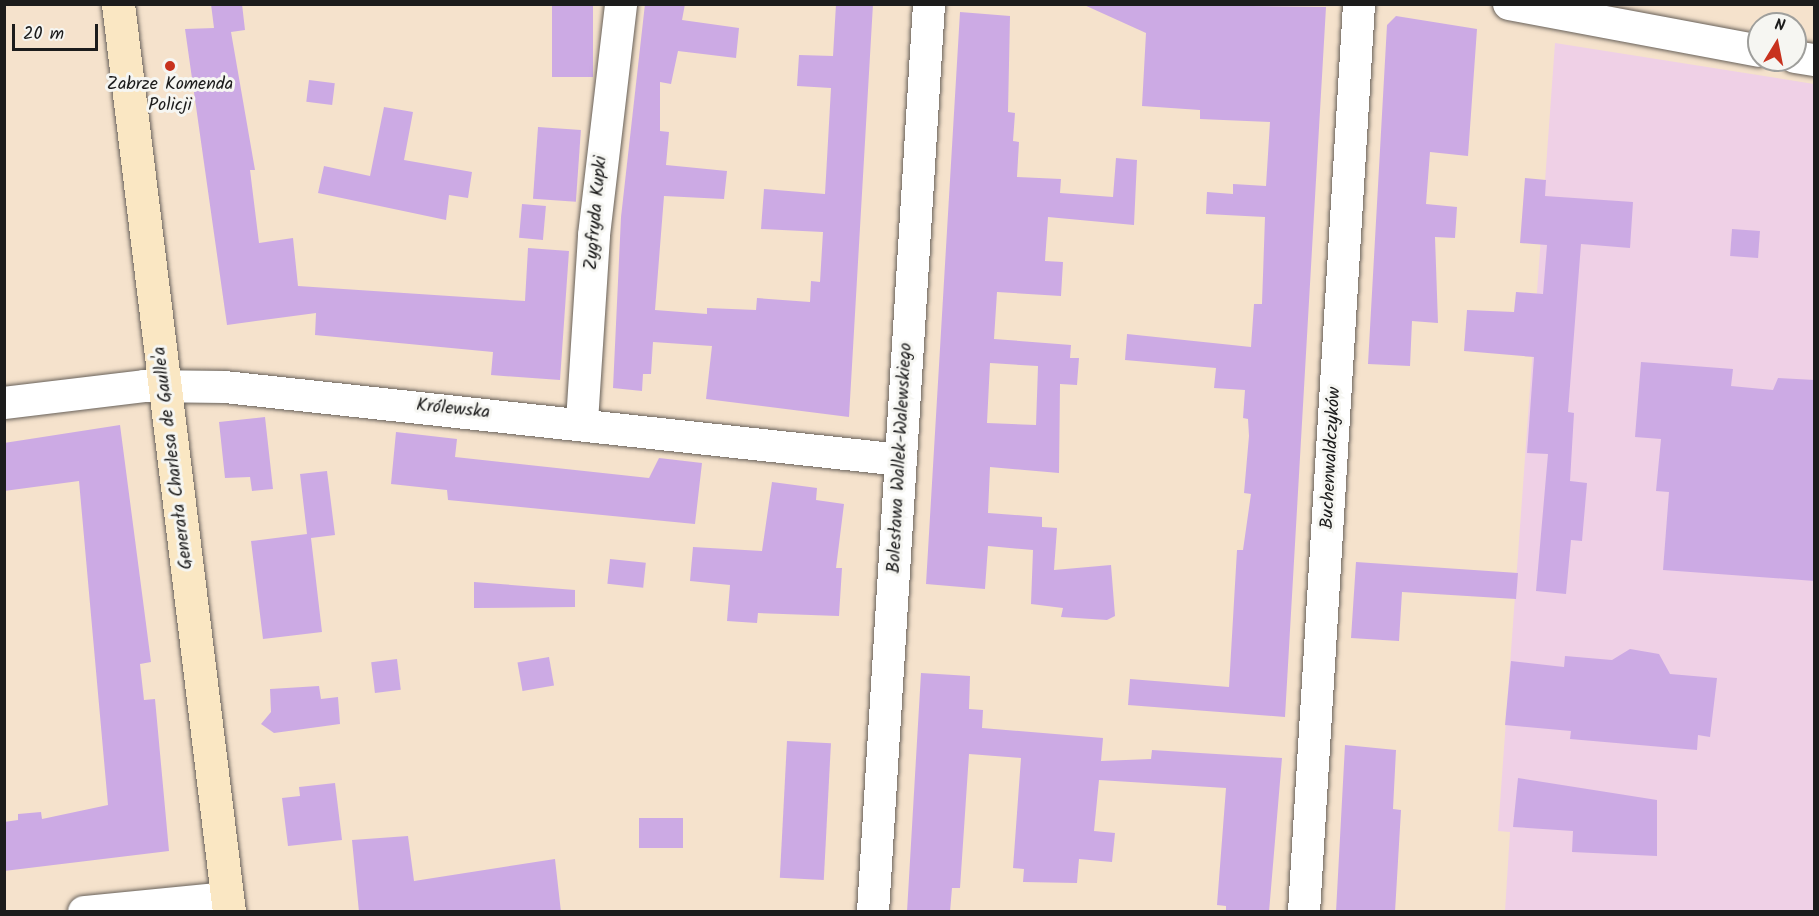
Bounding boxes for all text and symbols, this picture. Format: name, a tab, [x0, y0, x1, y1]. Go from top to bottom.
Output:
scale bar	[15, 12, 100, 50]
north arrow	[1747, 12, 1807, 72]
text: N	[1773, 13, 1787, 39]
text: 20 m	[23, 20, 64, 49]
marker: Zabrze Komenda Policji	[163, 59, 177, 73]
place label: Zabrze Komenda Policji	[107, 75, 233, 118]
street label: Zygfryda Kupki	[581, 155, 613, 271]
street label: Bolesława Wallek-Walewskiego	[884, 342, 918, 574]
street label: Generała Charlesa de Gaulle'a	[150, 345, 198, 571]
street label: Buchenwaldczyków	[1317, 386, 1347, 530]
street label: Królewska	[415, 395, 491, 425]

